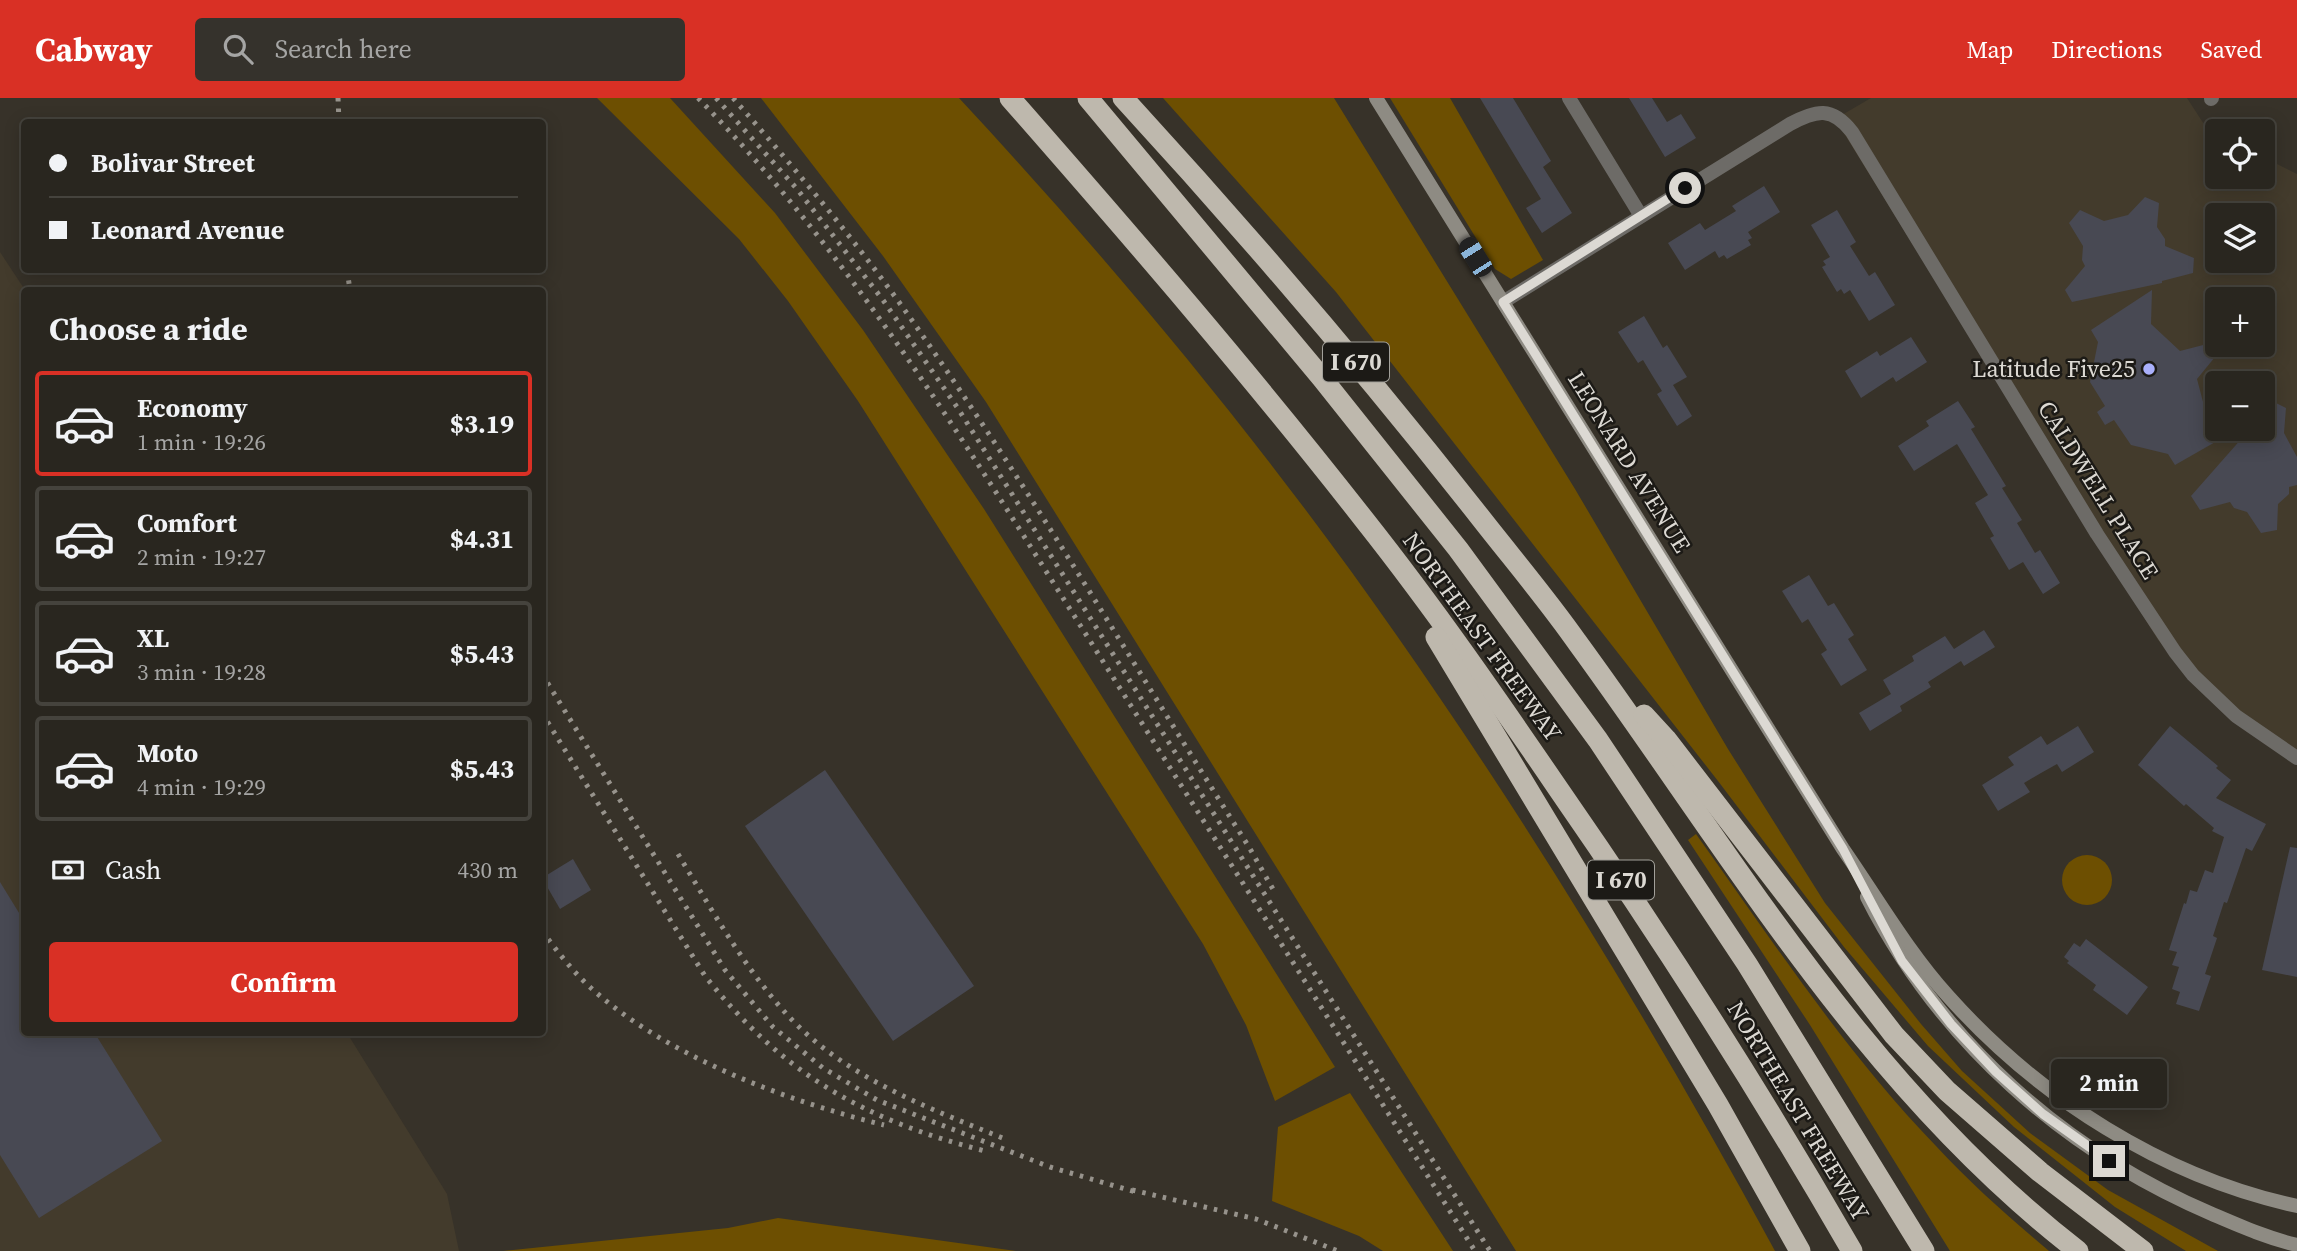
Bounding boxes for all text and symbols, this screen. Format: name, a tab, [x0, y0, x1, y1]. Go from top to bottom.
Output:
search box	[195, 18, 685, 81]
text: Cabway	[35, 27, 153, 72]
icon: search	[219, 30, 257, 68]
text: Search here	[275, 31, 412, 67]
text: Map	[1966, 33, 2013, 66]
text: Directions	[2051, 33, 2162, 66]
text: Saved	[2200, 33, 2262, 66]
map controls	[2205, 119, 2275, 441]
button: locate	[2205, 119, 2275, 189]
text: Bolivar Street	[91, 145, 255, 181]
route start	[1669, 172, 1701, 204]
button: layers	[2205, 203, 2275, 273]
text: Leonard Avenue	[91, 212, 284, 248]
car	[1455, 234, 1496, 280]
button: +	[2205, 287, 2275, 357]
text: Choose a ride	[49, 307, 248, 351]
road number: I 670	[1323, 342, 1389, 382]
place label: Latitude Five25	[1972, 352, 2135, 385]
marker: Latitude Five25	[2141, 361, 2157, 377]
street label: LEONARD AVENUE	[1560, 365, 1699, 559]
button: −	[2205, 371, 2275, 441]
text: Economy	[137, 390, 248, 426]
icon: car	[53, 392, 116, 455]
street label: CALDWELL PLACE	[2030, 394, 2167, 585]
text: $3.19	[450, 406, 514, 442]
text: 1 min · 19:26	[137, 426, 266, 458]
text: Comfort	[137, 505, 237, 541]
icon: car	[53, 507, 116, 570]
text: $4.31	[450, 521, 514, 557]
street label: NORTHEAST FREEWAY	[1395, 525, 1570, 748]
text: 2 min · 19:27	[137, 541, 266, 573]
text: XL	[137, 620, 169, 656]
icon: car	[53, 622, 116, 685]
text: $5.43	[450, 636, 514, 672]
text: 3 min · 19:28	[137, 656, 266, 688]
text: Moto	[137, 735, 198, 771]
icon: car	[53, 737, 116, 800]
text: $5.43	[450, 751, 514, 787]
text: 4 min · 19:29	[137, 771, 266, 803]
icon: cash	[49, 851, 87, 889]
text: Cash	[105, 852, 161, 888]
text: 430 m	[457, 854, 518, 886]
road number: I 670	[1588, 860, 1654, 900]
button: Confirm	[49, 942, 518, 1022]
street label: NORTHEAST FREEWAY	[1720, 995, 1877, 1227]
callout: 2 min	[2051, 1060, 2167, 1108]
text: 2 min	[2079, 1067, 2139, 1099]
route end	[2093, 1145, 2125, 1177]

